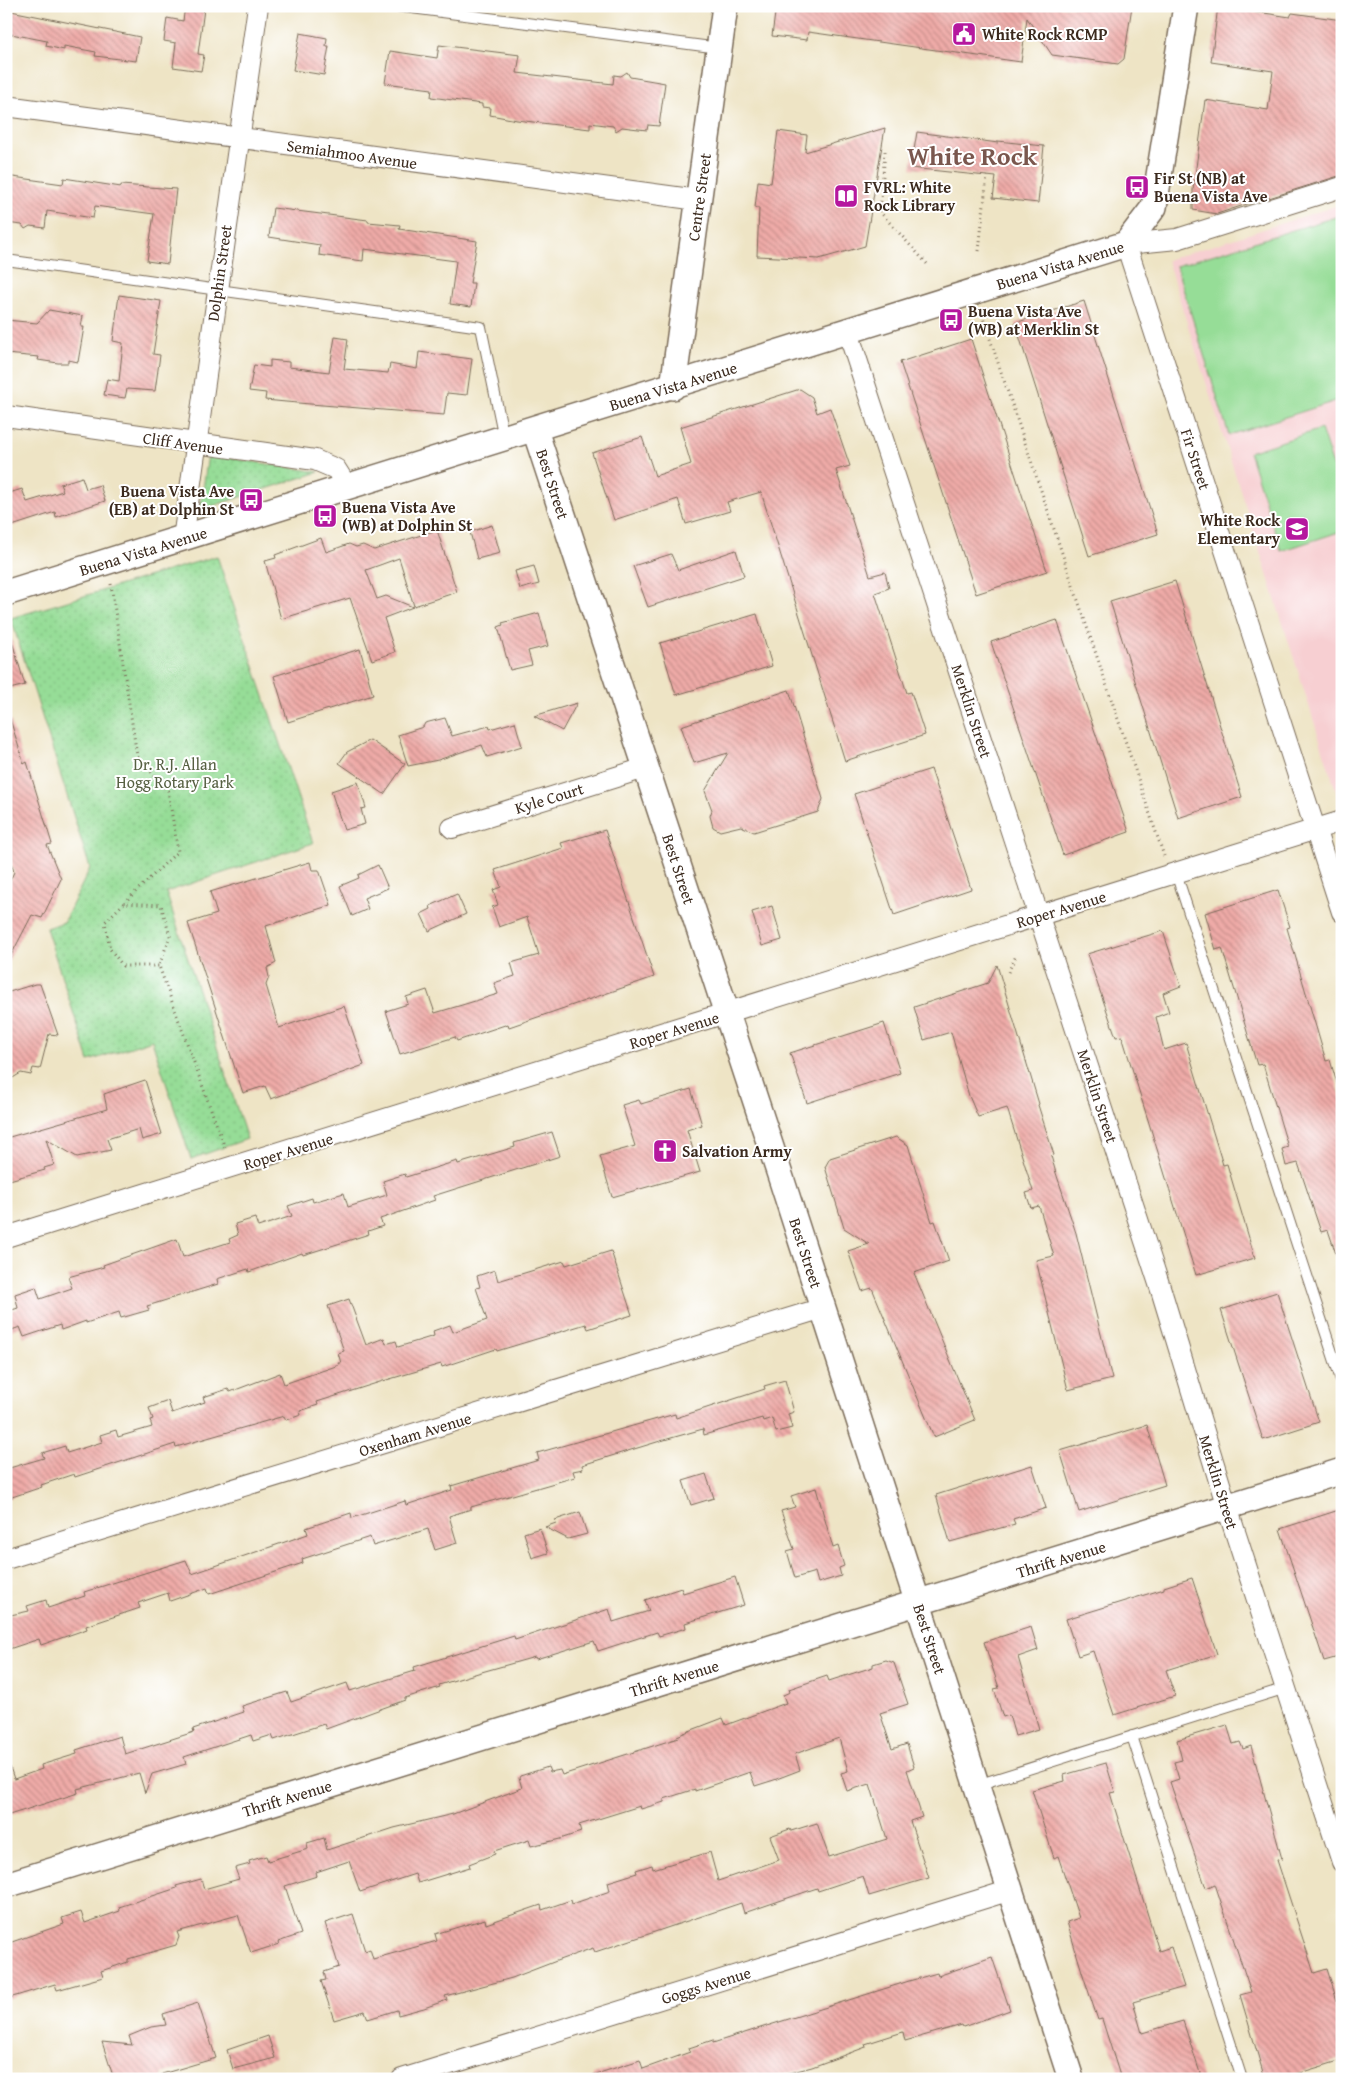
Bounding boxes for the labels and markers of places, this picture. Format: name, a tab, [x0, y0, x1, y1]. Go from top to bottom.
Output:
public building icon: White Rock RCMP	[951, 21, 977, 47]
place label: White Rock RCMP	[982, 22, 1108, 46]
place label: Fir St (NB) at Buena Vista Ave	[1154, 166, 1268, 208]
bus stop icon: Fir St (NB) at Buena Vista Ave	[1124, 174, 1150, 200]
place label: FVRL: White Rock Library	[864, 175, 956, 217]
library icon: FVRL: White Rock Library	[833, 183, 859, 209]
place label: Buena Vista Ave (WB) at Merklin St	[968, 299, 1099, 341]
bus stop icon: Buena Vista Ave (WB) at Merklin St	[938, 307, 964, 333]
place label: Buena Vista Ave (EB) at Dolphin St	[109, 479, 234, 521]
bus stop icon: Buena Vista Ave (EB) at Dolphin St	[238, 487, 264, 513]
place label: Buena Vista Ave (WB) at Dolphin St	[342, 495, 472, 537]
bus stop icon: Buena Vista Ave (WB) at Dolphin St	[312, 503, 338, 529]
place label: White Rock Elementary	[1198, 508, 1281, 550]
school or university icon: White Rock Elementary	[1284, 516, 1310, 542]
church icon: Salvation Army	[652, 1138, 678, 1164]
place label: Salvation Army	[682, 1139, 792, 1163]

